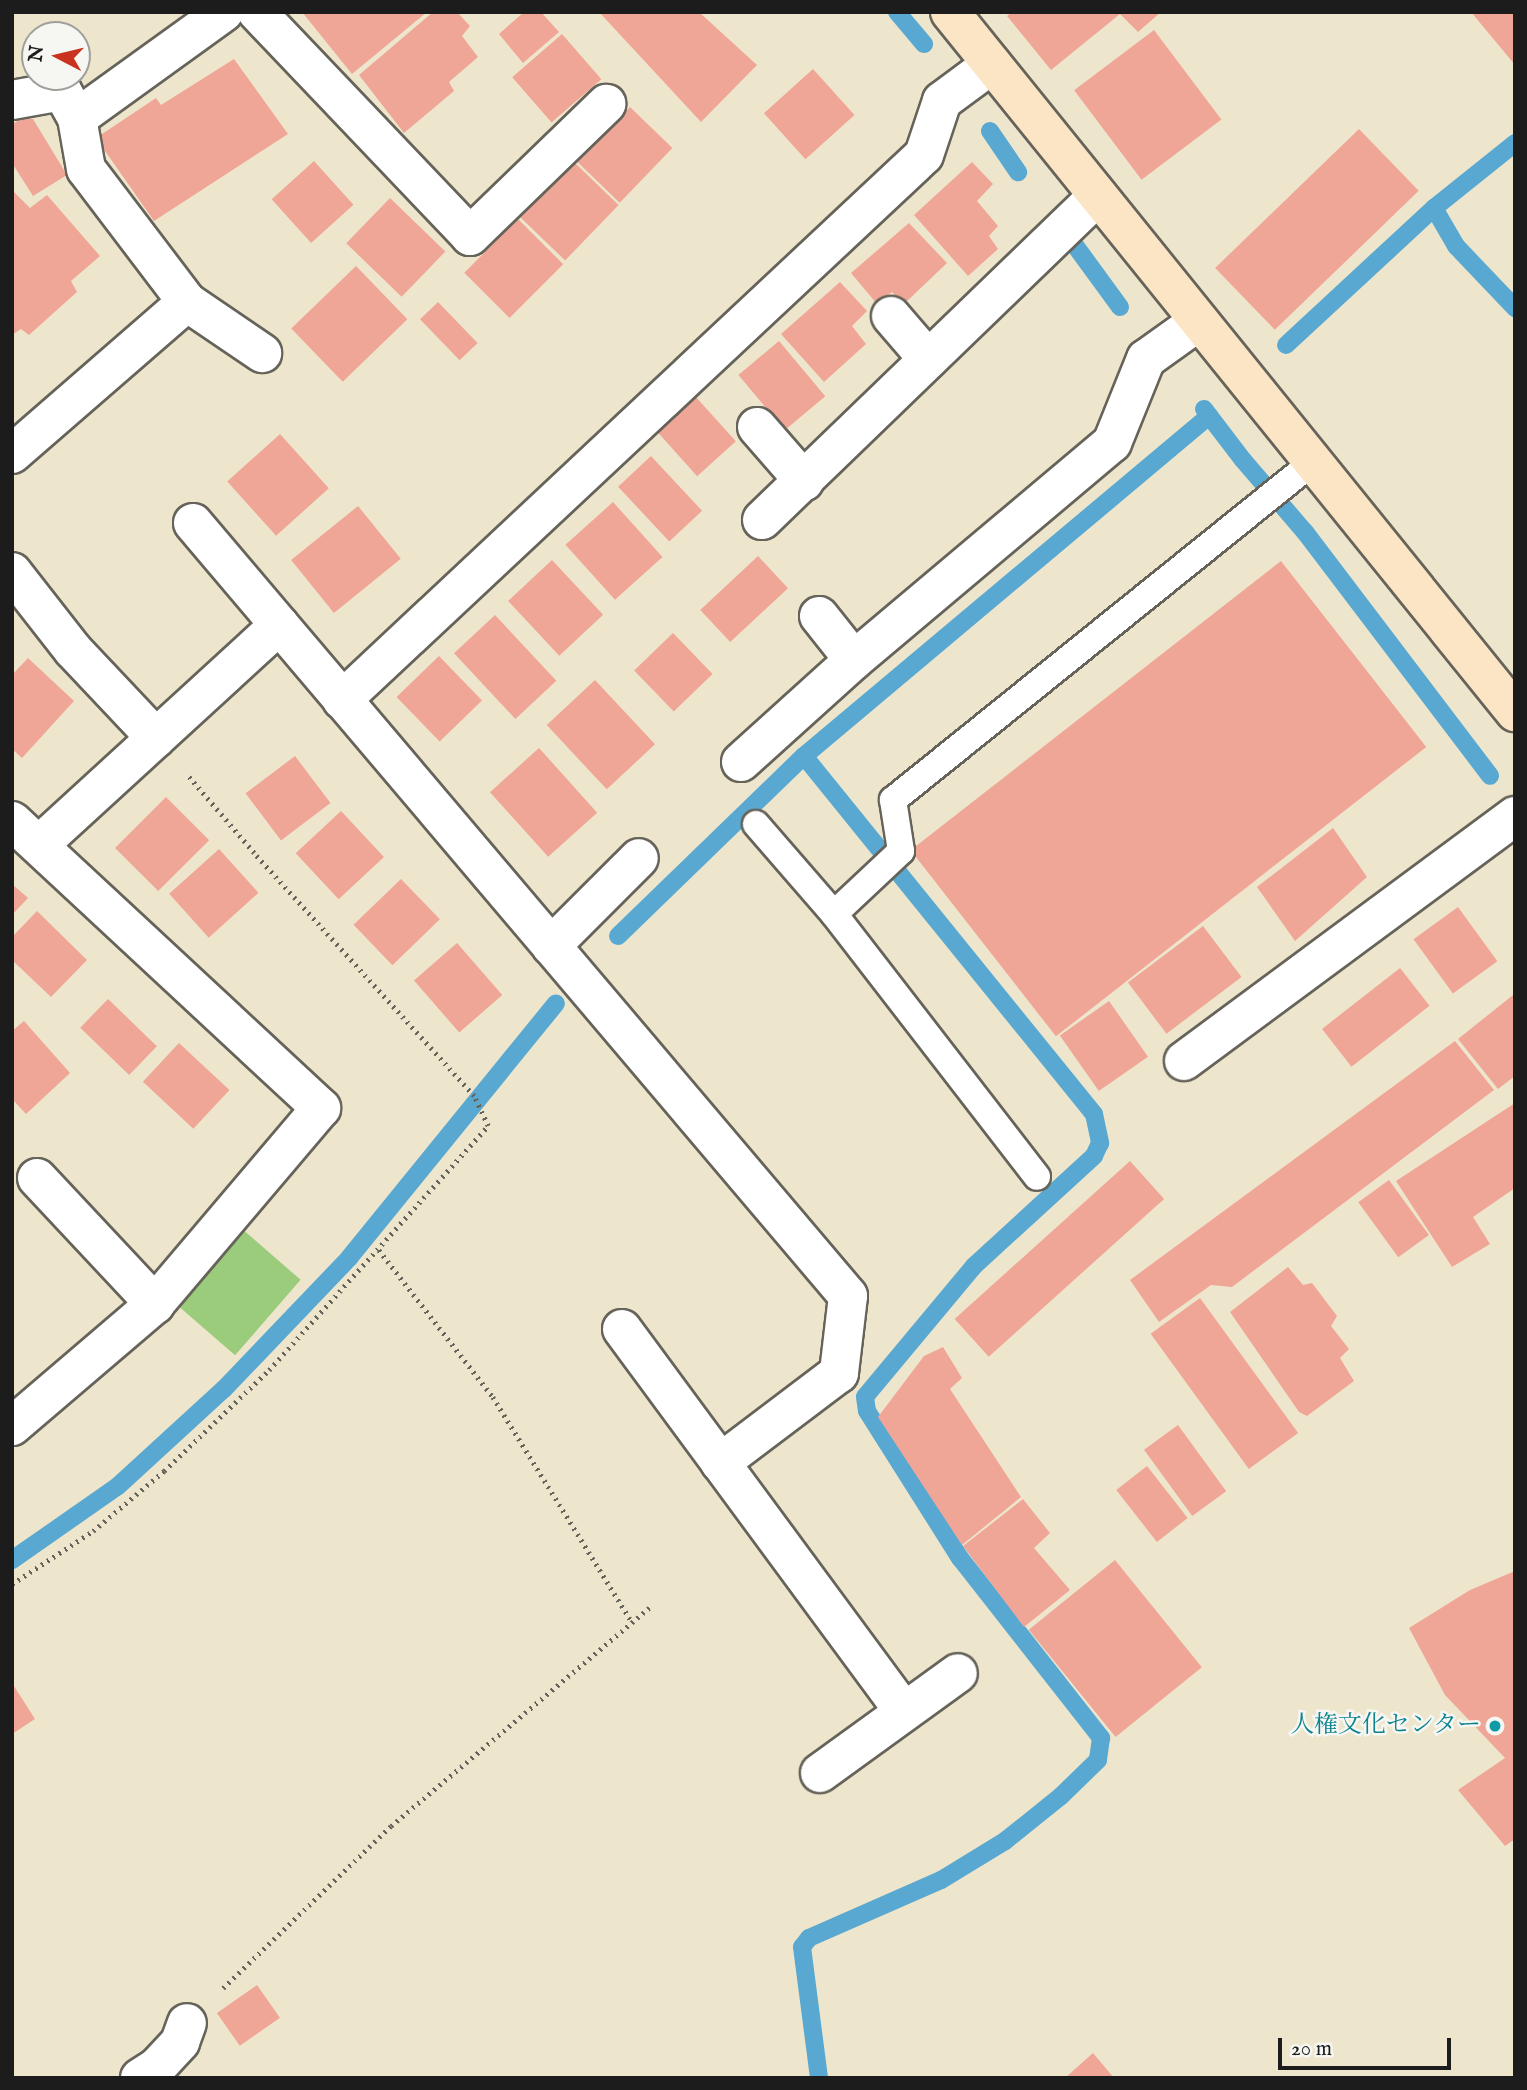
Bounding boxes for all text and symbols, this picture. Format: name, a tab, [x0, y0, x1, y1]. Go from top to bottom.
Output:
north arrow	[21, 21, 91, 91]
text: N	[24, 44, 50, 63]
place label: 人権文化センター	[1289, 1712, 1481, 1740]
marker: 人権文化センター	[1487, 1718, 1503, 1734]
scale bar	[1282, 2024, 1455, 2068]
text: 20 m	[1291, 2036, 1332, 2063]

